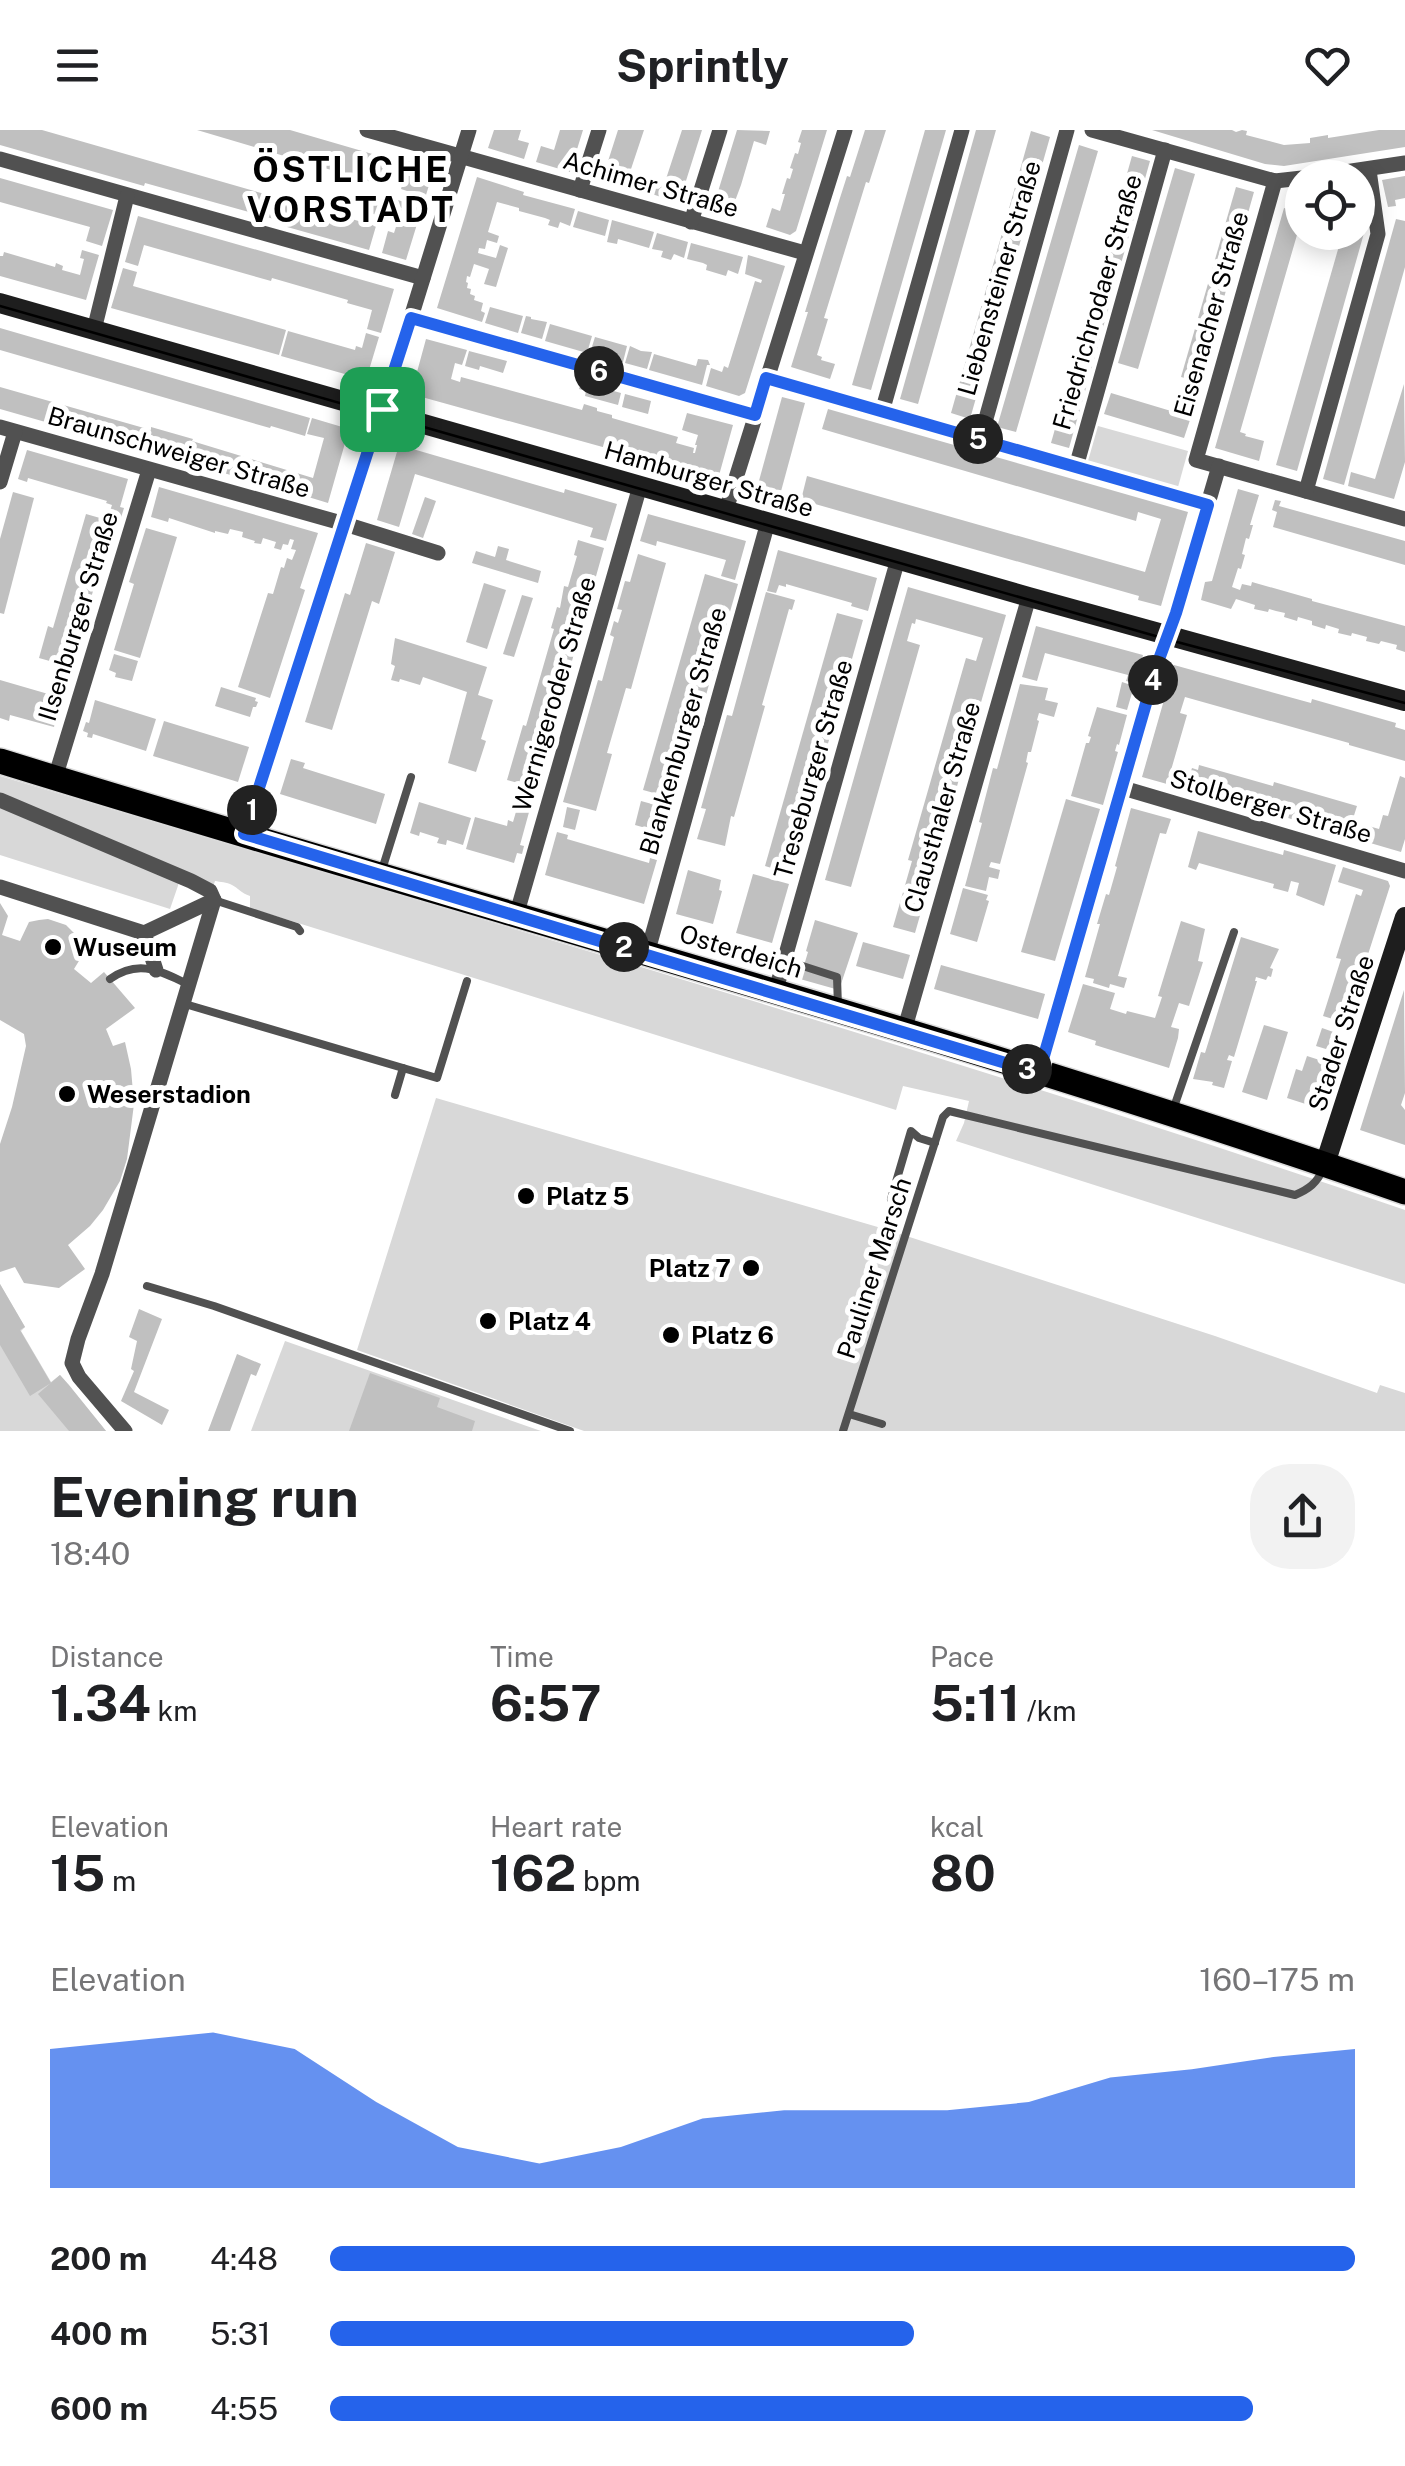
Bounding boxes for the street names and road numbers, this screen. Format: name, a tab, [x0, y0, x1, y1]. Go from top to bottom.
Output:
street label: Achimer Straße	[560, 145, 742, 223]
street label: Liebensteiner Straße	[951, 157, 1047, 399]
street label: Friedrichrodaer Straße	[1046, 171, 1148, 433]
street label: Eisenacher Straße	[1167, 208, 1255, 420]
street label: Braunschweiger Straße	[44, 400, 314, 504]
street label: Hamburger Straße	[601, 435, 817, 523]
street label: Ilsenburger Straße	[32, 508, 124, 724]
street label: Wernigeroder Straße	[506, 573, 602, 815]
street label: Blankenburger Straße	[633, 604, 733, 858]
street label: Treseburger Straße	[767, 656, 859, 882]
street label: Clausthaler Straße	[897, 698, 987, 916]
street label: Stolberger Straße	[1166, 763, 1376, 849]
street label: Osterdeich	[676, 918, 806, 984]
street label: Stader Straße	[1302, 951, 1380, 1115]
street label: Pauliner Marsch	[831, 1174, 917, 1362]

